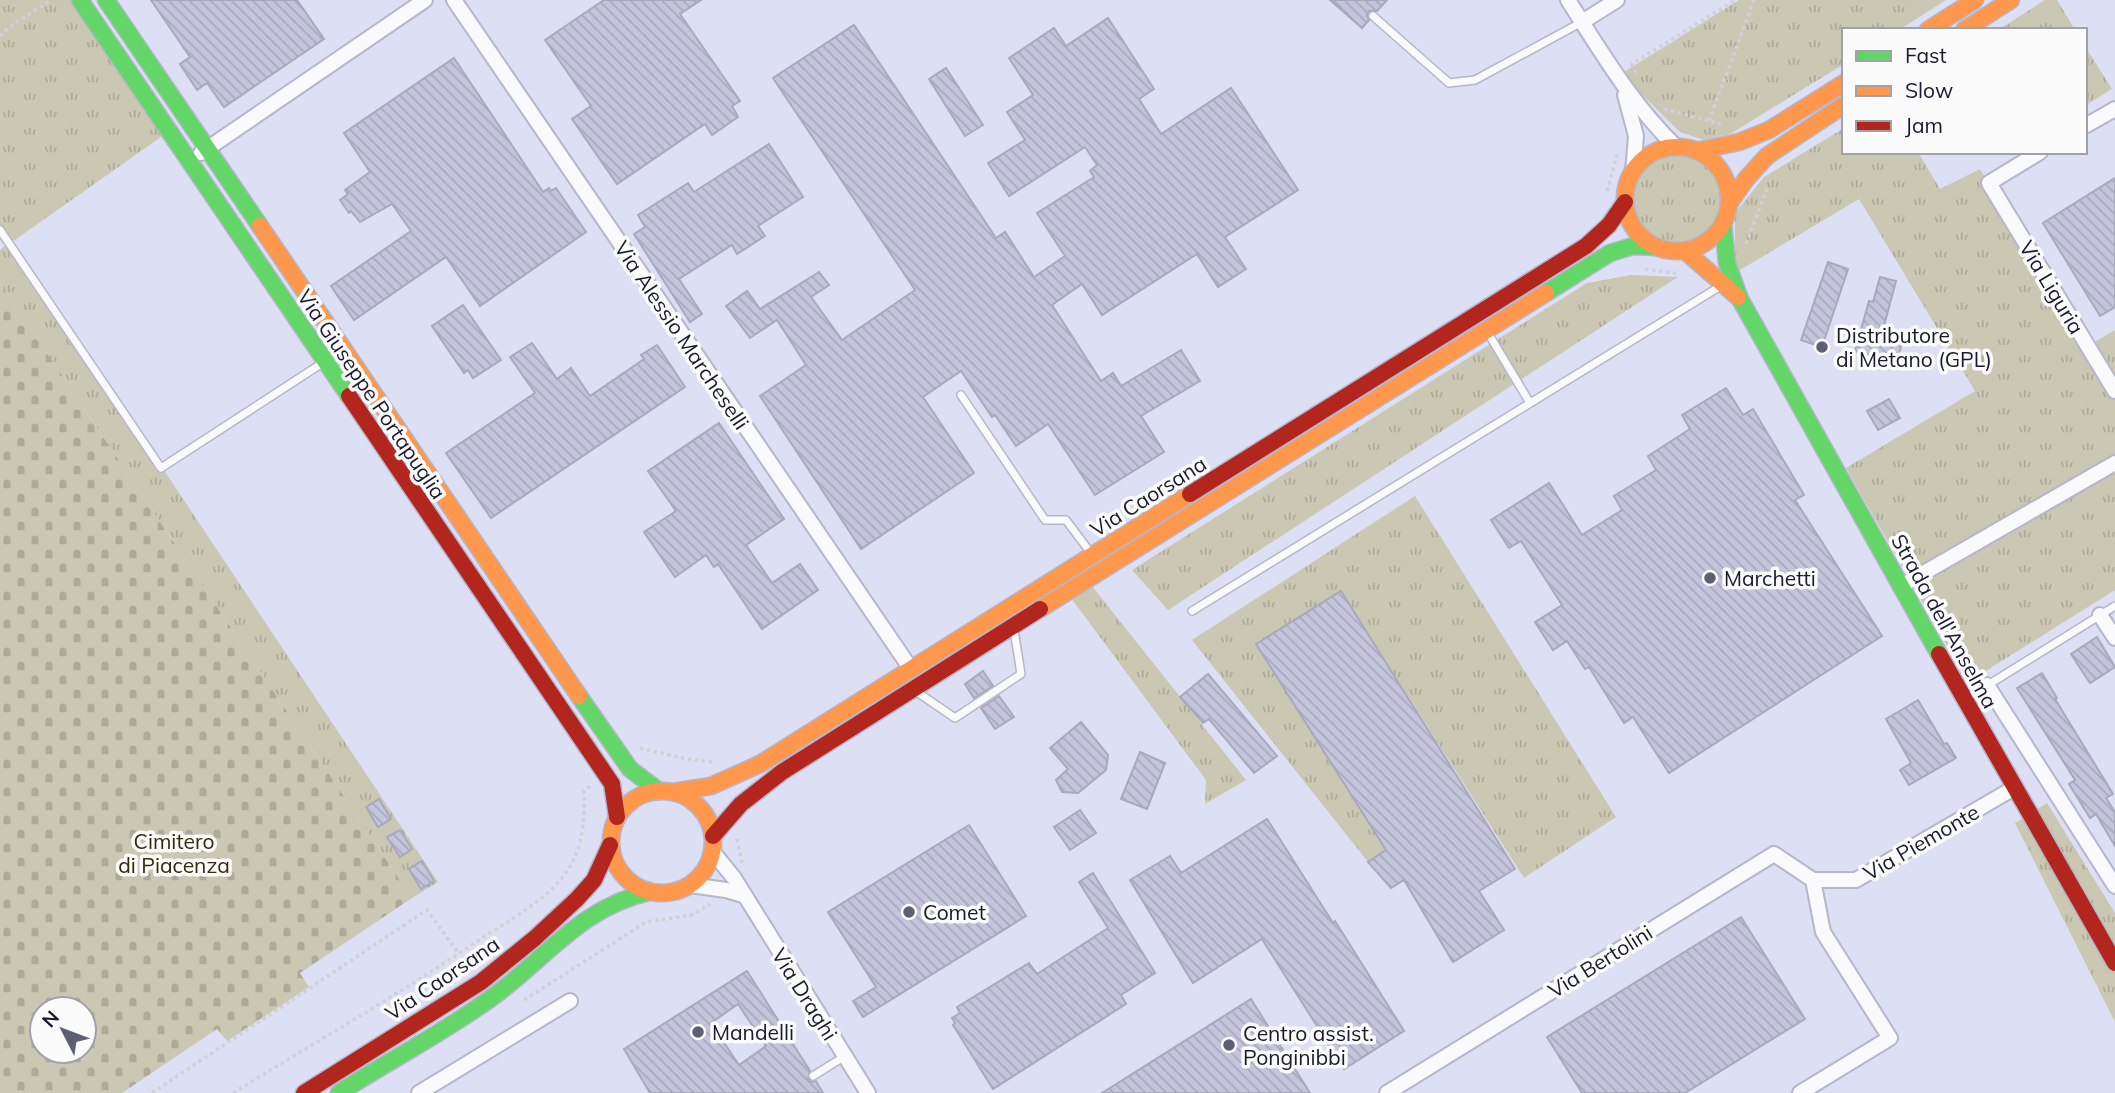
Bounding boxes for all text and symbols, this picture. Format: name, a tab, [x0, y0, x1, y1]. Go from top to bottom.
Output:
legend	[1842, 28, 2087, 154]
text: Fast	[1905, 42, 1947, 68]
text: Slow	[1905, 77, 1953, 103]
text: Jam	[1905, 112, 1943, 138]
street label: Via Alessio Marcheselli	[609, 236, 755, 434]
street label: Via Liguria	[2014, 236, 2090, 338]
street label: Via Giuseppe Portapuglia	[292, 284, 452, 504]
place label: Distributore di Metano (GPL)	[1836, 322, 1992, 372]
marker: Distributore di Metano (GPL)	[1814, 339, 1830, 355]
street label: Via Caorsana	[1085, 450, 1211, 542]
street label: Strada dell'Anselma	[1886, 529, 2004, 713]
place label: Marchetti	[1724, 565, 1816, 591]
marker: Marchetti	[1702, 570, 1718, 586]
street label: Via Piemonte	[1859, 798, 1983, 886]
park label: Cimitero di Piacenza	[118, 828, 230, 878]
place label: Comet	[923, 899, 986, 925]
marker: Comet	[901, 904, 917, 920]
street label: Via Bertolini	[1543, 919, 1657, 1003]
street label: Via Caorsana	[380, 930, 504, 1026]
street label: Via Draghi	[767, 943, 843, 1045]
north arrow	[28, 995, 98, 1065]
text: N	[37, 1005, 64, 1032]
place label: Mandelli	[712, 1019, 794, 1045]
place label: Centro assist. Ponginibbi	[1243, 1020, 1374, 1070]
marker: Mandelli	[690, 1024, 706, 1040]
marker: Centro assist. Ponginibbi	[1221, 1037, 1237, 1053]

